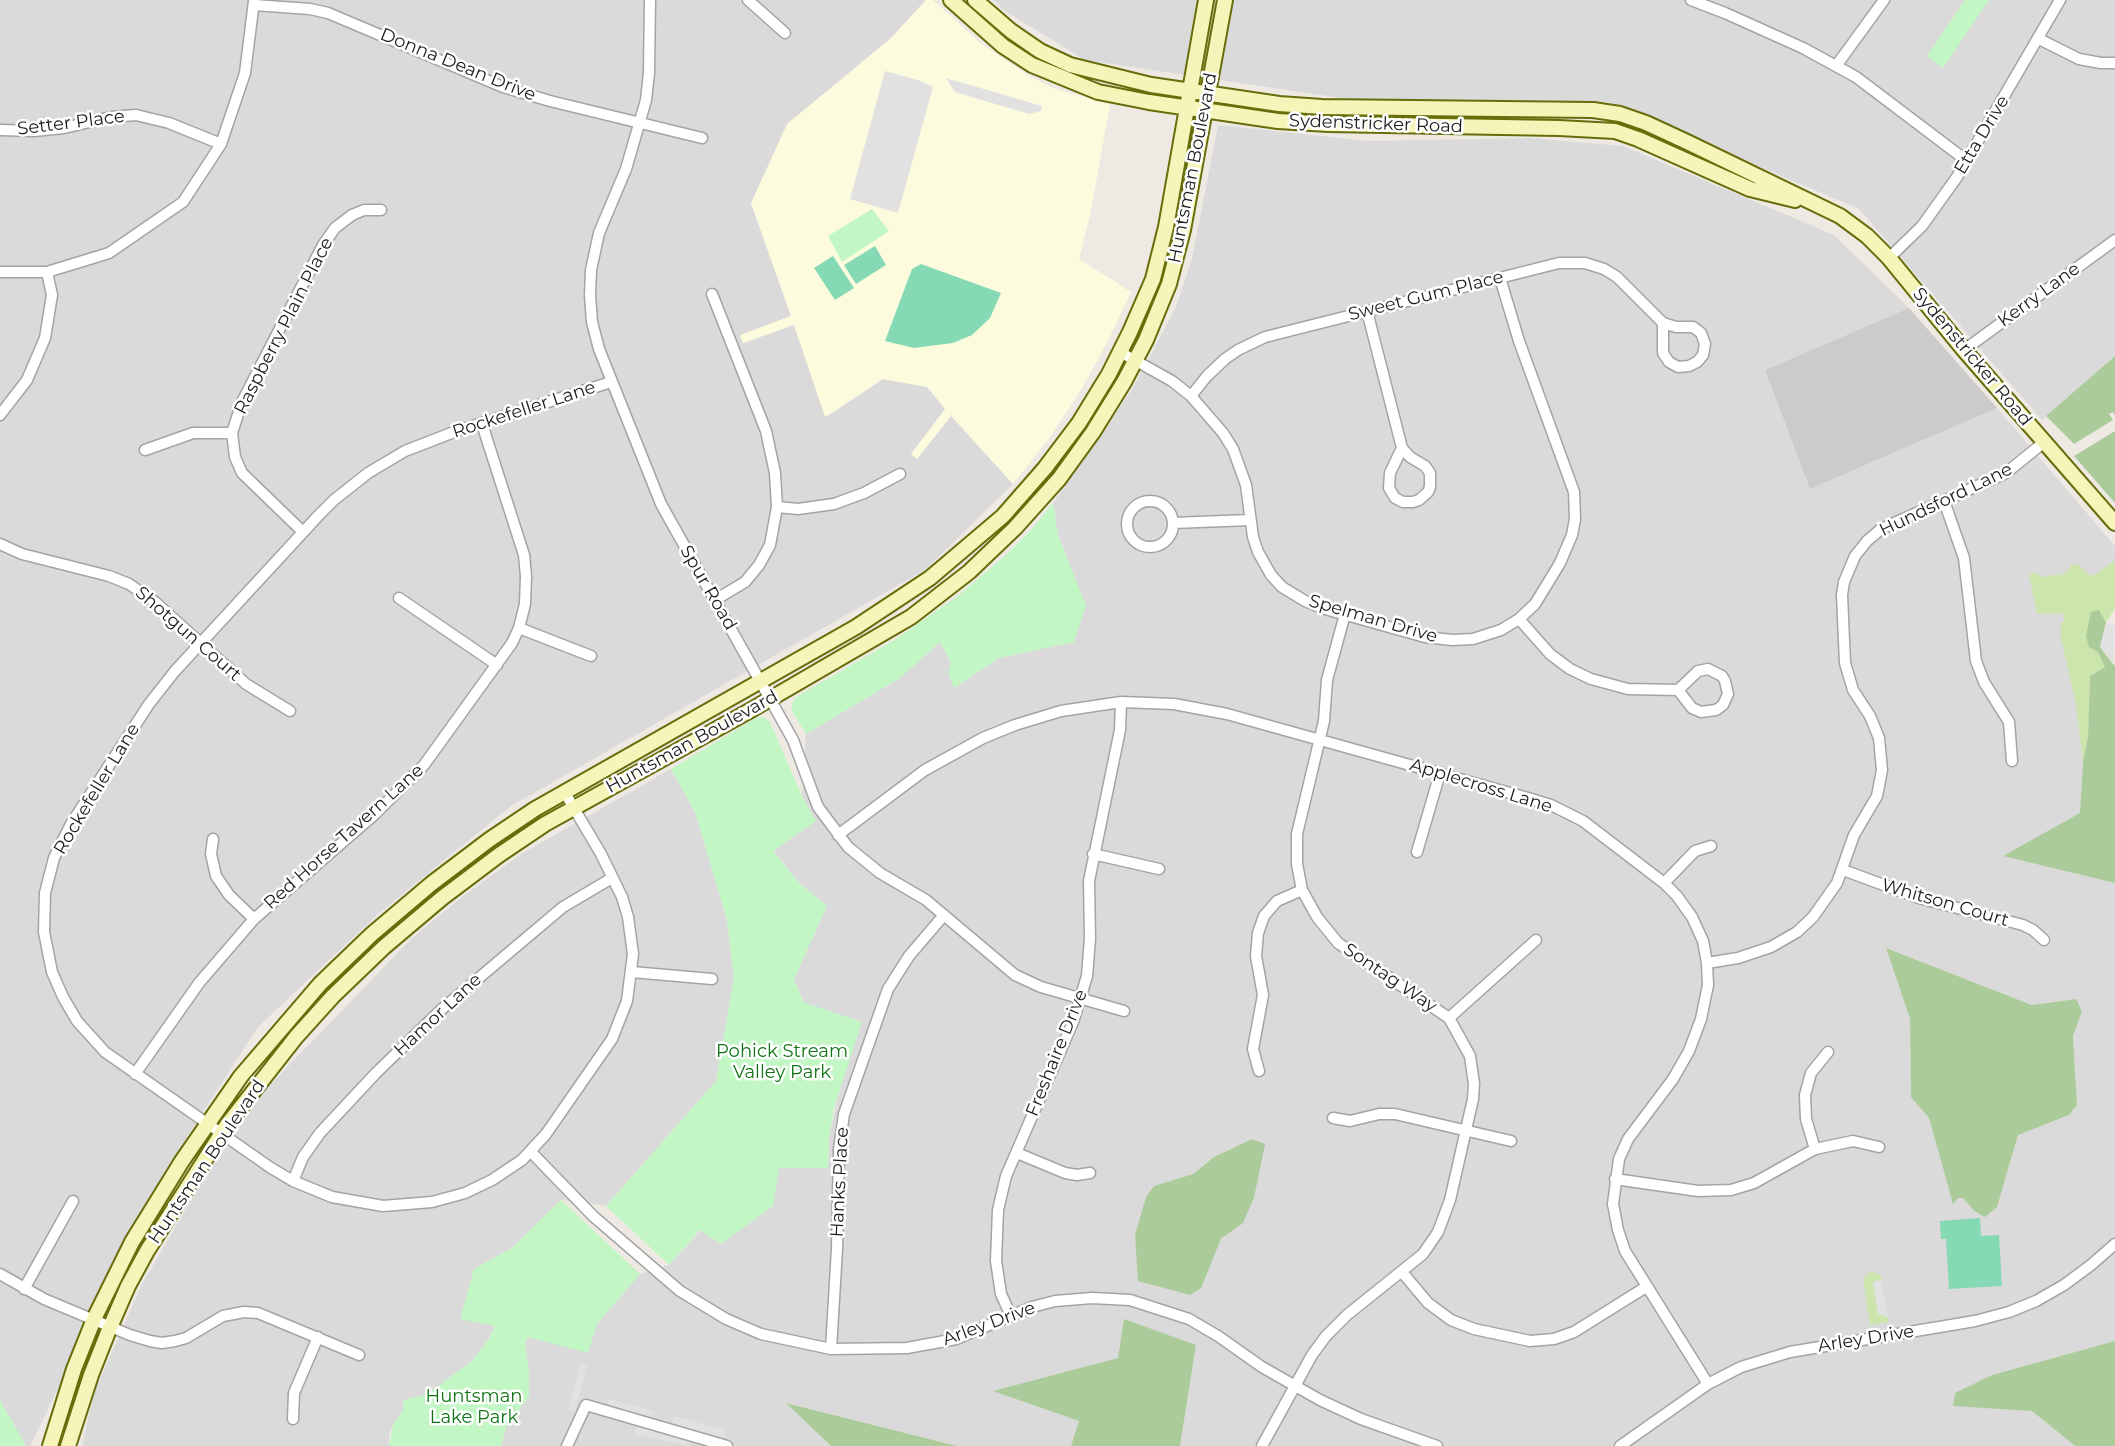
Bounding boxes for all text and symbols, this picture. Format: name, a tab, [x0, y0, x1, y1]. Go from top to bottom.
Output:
street label: Donna Dean Drive	[377, 24, 539, 106]
street label: Huntsman Boulevard	[1164, 71, 1222, 265]
street label: Etta Drive	[1950, 92, 2014, 178]
street label: Setter Place	[16, 106, 126, 140]
street label: Sydenstricker Road	[1289, 110, 1463, 138]
street label: Raspberry Plain Place	[230, 234, 338, 418]
street label: Kerry Lane	[1994, 258, 2084, 332]
street label: Sweet Gum Place	[1346, 266, 1506, 326]
street label: Sydenstricker Road	[1908, 283, 2036, 431]
street label: Rockefeller Lane	[450, 377, 598, 443]
street label: Hundsford Lane	[1876, 458, 2016, 542]
street label: Spur Road	[675, 542, 741, 634]
street label: Shotgun Court	[131, 582, 245, 686]
street label: Spelman Drive	[1306, 590, 1440, 648]
street label: Huntsman Boulevard	[602, 686, 782, 798]
street label: Rockefeller Lane	[49, 720, 145, 858]
street label: Applecross Lane	[1407, 754, 1555, 818]
street label: Red Horse Tavern Lane	[260, 760, 428, 914]
street label: Whitson Court	[1879, 875, 2011, 931]
street label: Sontag Way	[1339, 939, 1441, 1017]
street label: Hamor Lane	[390, 969, 486, 1061]
street label: Freshaire Drive	[1022, 986, 1092, 1120]
park label: Pohick Stream Valley Park	[716, 1041, 848, 1084]
street label: Huntsman Boulevard	[144, 1076, 270, 1248]
street label: Hanks Place	[826, 1126, 854, 1238]
street label: Arley Drive	[940, 1297, 1038, 1351]
street label: Arley Drive	[1816, 1321, 1916, 1357]
park label: Huntsman Lake Park	[426, 1386, 522, 1428]

